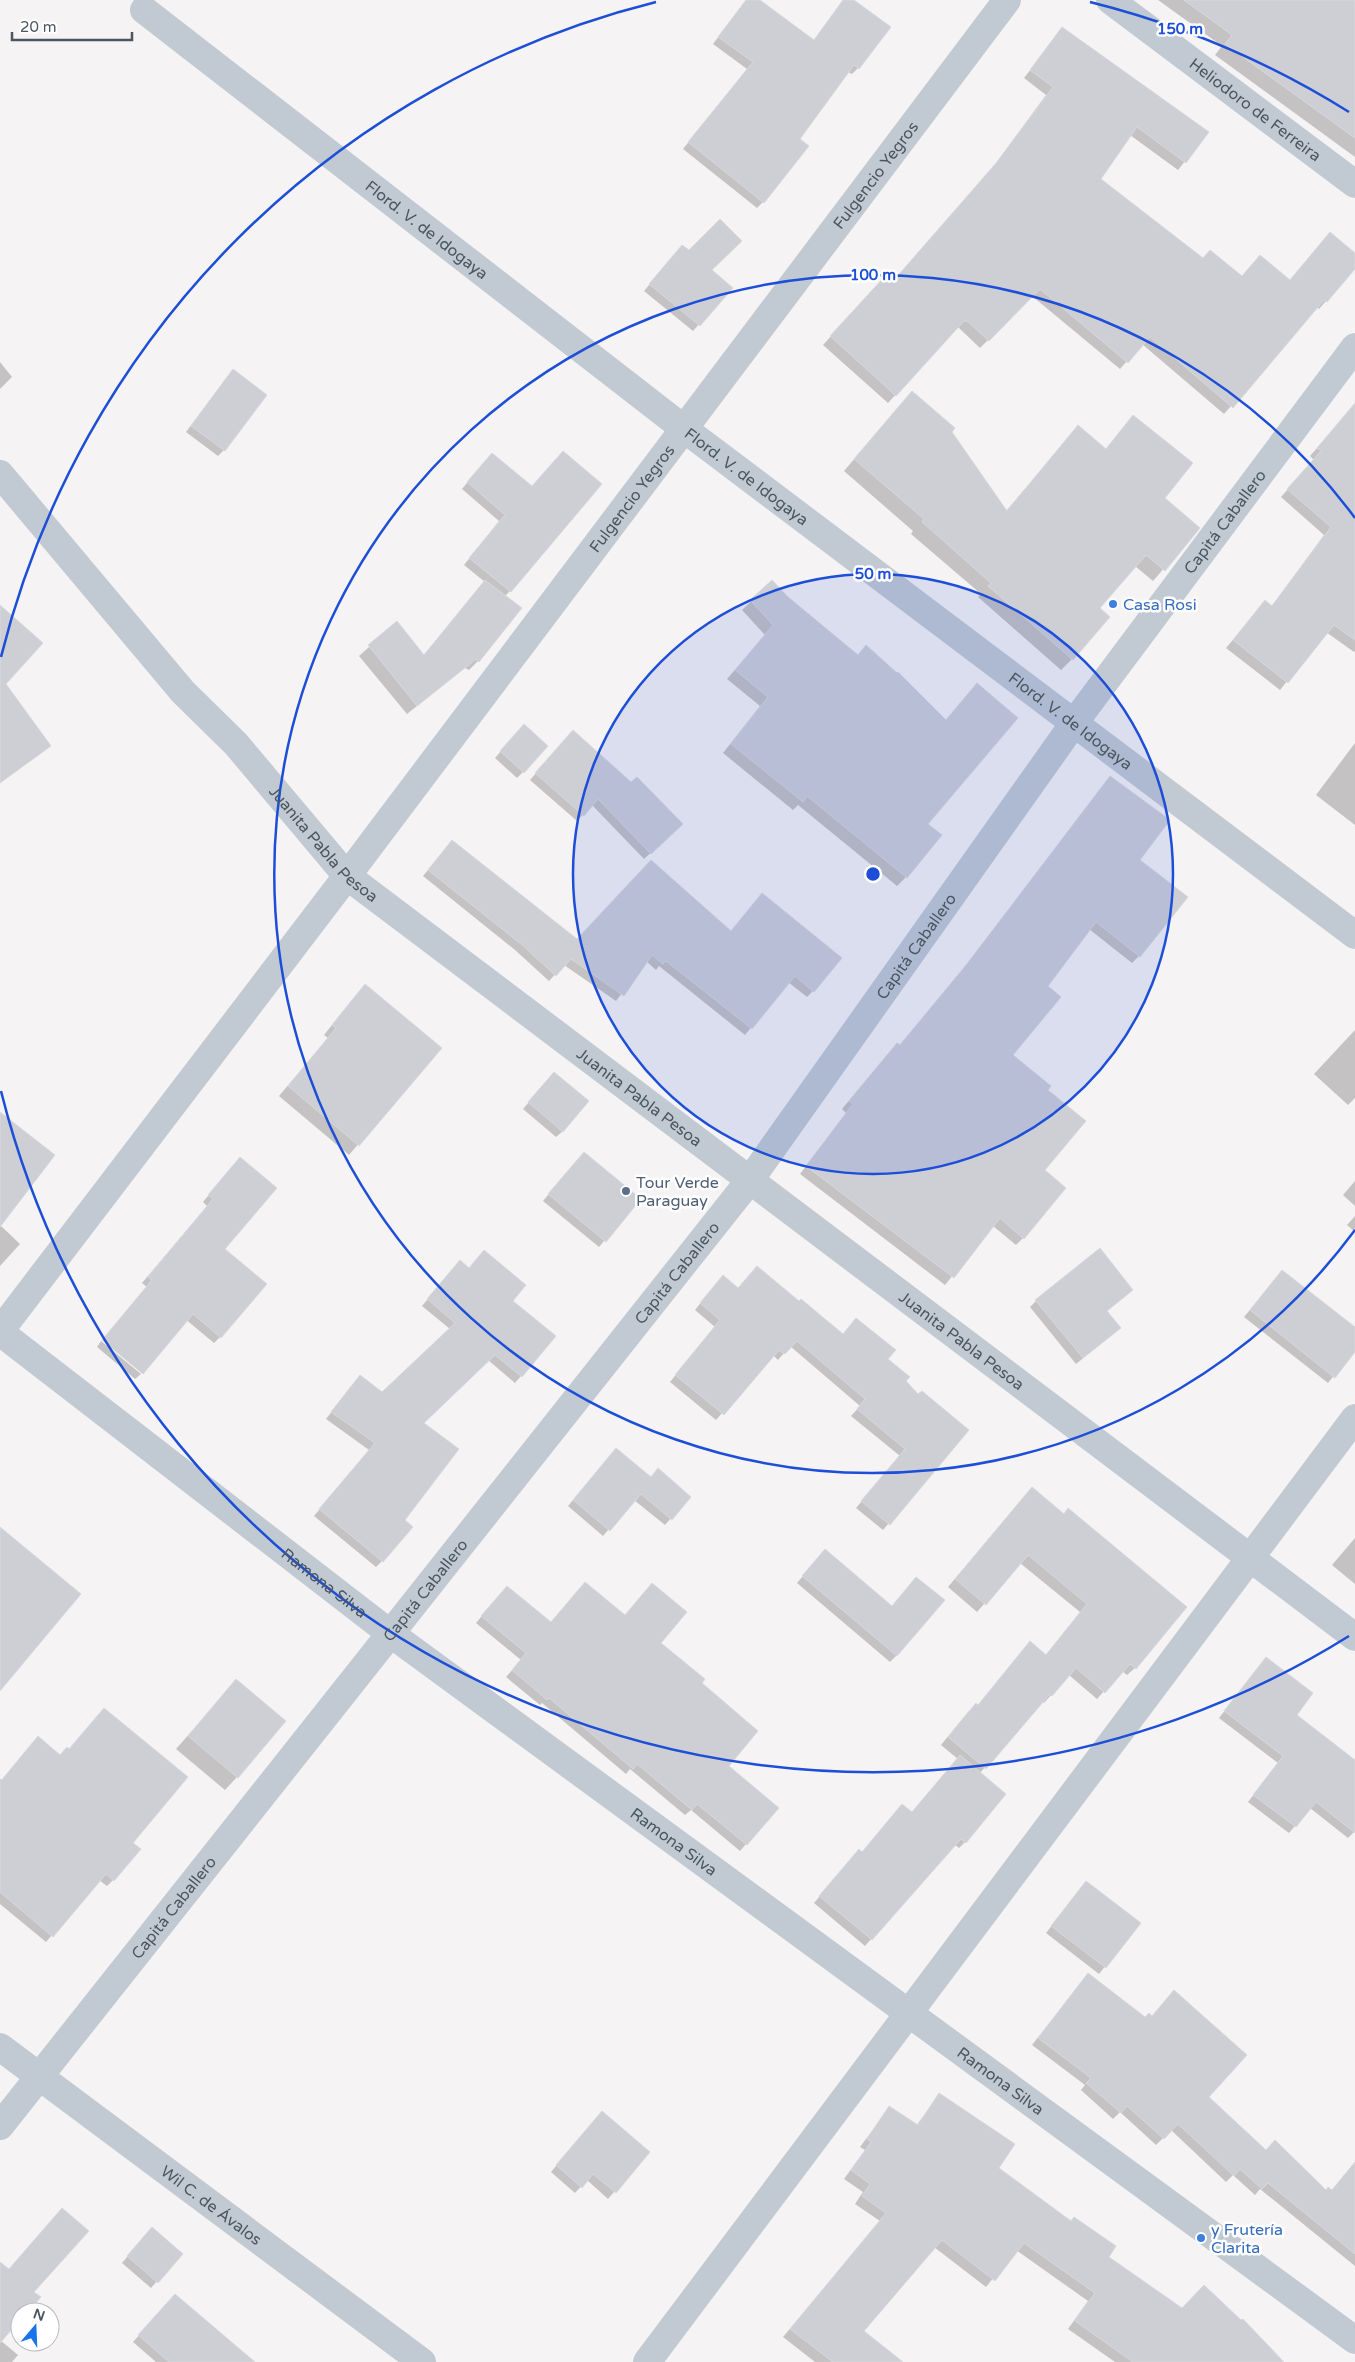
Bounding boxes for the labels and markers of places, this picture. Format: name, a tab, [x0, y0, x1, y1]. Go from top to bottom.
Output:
place label: Casa Rosi	[1123, 595, 1197, 615]
marker: Casa Rosi	[1107, 598, 1119, 610]
centre of rings	[864, 865, 882, 883]
place label: Tour Verde Paraguay	[636, 1173, 719, 1211]
marker: Tour Verde Paraguay	[620, 1185, 632, 1197]
place label: y Frutería Clarita	[1211, 2220, 1283, 2258]
marker: y Frutería Clarita	[1195, 2232, 1207, 2244]

